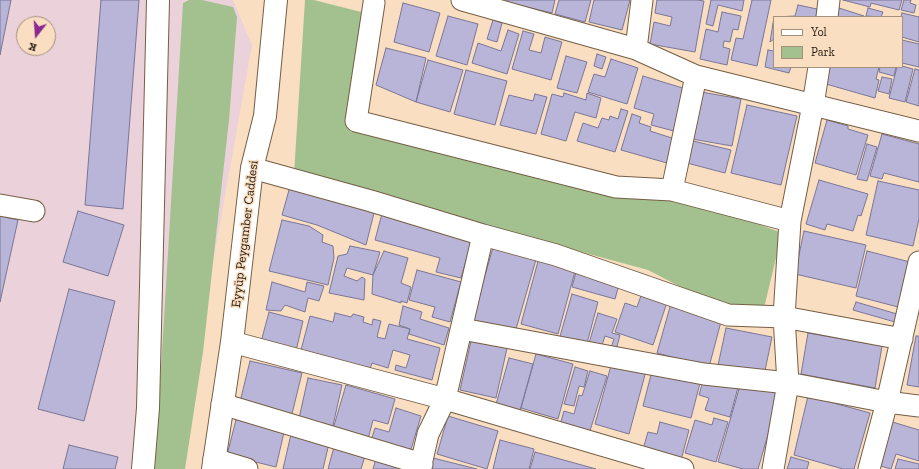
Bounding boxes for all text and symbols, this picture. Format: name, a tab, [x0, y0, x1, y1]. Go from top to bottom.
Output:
north arrow	[16, 16, 56, 56]
legend	[773, 16, 903, 68]
text: Yol	[811, 25, 827, 39]
text: K	[27, 40, 38, 54]
text: Park	[811, 45, 835, 59]
street label: Eyyüp Peygamber Caddesi	[228, 159, 262, 309]

